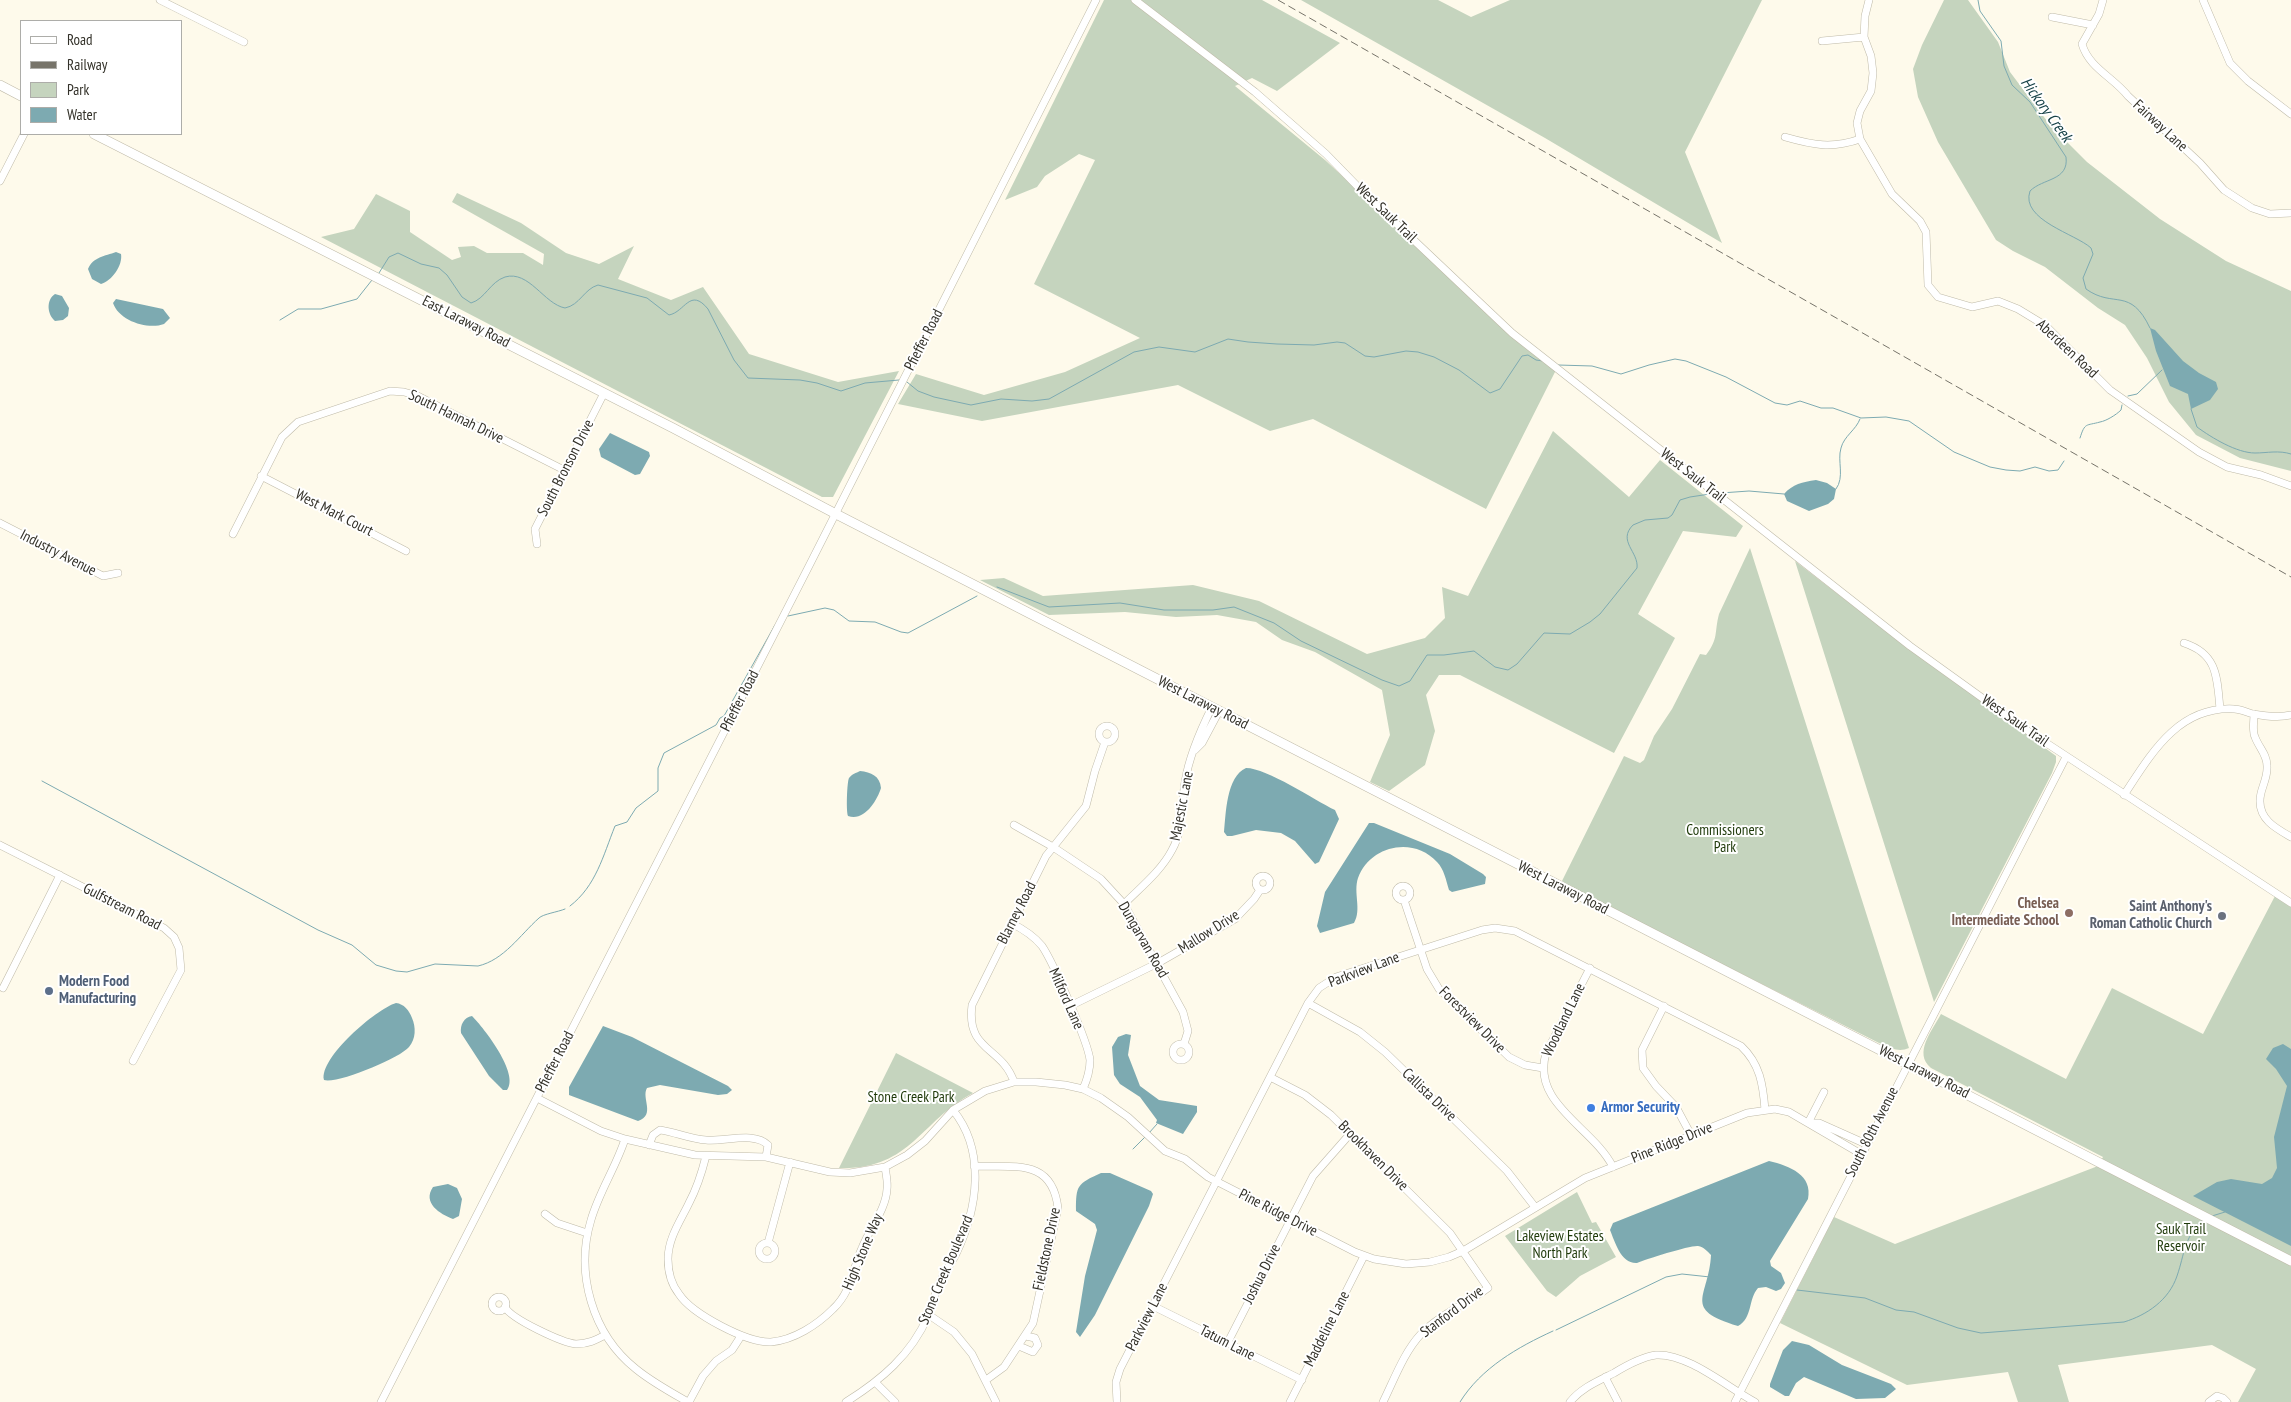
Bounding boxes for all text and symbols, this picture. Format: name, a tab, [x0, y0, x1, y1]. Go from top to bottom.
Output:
legend	[20, 20, 182, 135]
text: Road	[67, 30, 93, 49]
text: Railway	[67, 55, 107, 74]
water label: Hickory Creek	[2016, 74, 2076, 146]
text: Park	[67, 80, 89, 99]
street label: Fairway Lane	[2129, 96, 2191, 156]
text: Water	[67, 105, 97, 124]
street label: West Sauk Trail	[1352, 179, 1420, 247]
street label: East Laraway Road	[419, 292, 513, 352]
street label: Pfieffer Road	[901, 306, 947, 374]
street label: Aberdeen Road	[2032, 316, 2102, 382]
street label: South Hannah Drive	[406, 386, 506, 448]
street label: South Bronson Drive	[534, 417, 598, 519]
street label: West Sauk Trail	[1657, 445, 1729, 507]
street label: West Mark Court	[292, 486, 376, 540]
street label: Industry Avenue	[17, 526, 99, 580]
street label: Pfieffer Road	[717, 667, 763, 735]
street label: West Laraway Road	[1155, 672, 1251, 734]
street label: West Sauk Trail	[1978, 691, 2052, 751]
street label: Majestic Lane	[1166, 770, 1198, 842]
park label: Commissioners Park	[1686, 822, 1764, 857]
street label: West Laraway Road	[1515, 857, 1611, 919]
street label: Blarney Road	[994, 879, 1040, 947]
street label: Gulfstream Road	[80, 880, 164, 934]
place label: Chelsea Intermediate School	[1951, 895, 2059, 930]
place label: Saint Anthony's Roman Catholic Church	[2090, 898, 2212, 933]
street label: Dungarvan Road	[1114, 899, 1172, 981]
street label: Mallow Drive	[1175, 906, 1243, 958]
marker: Chelsea Intermediate School	[2063, 907, 2075, 919]
marker: Saint Anthony's Roman Catholic Church	[2216, 910, 2228, 922]
street label: Parkview Lane	[1326, 948, 1402, 992]
street label: Milford Lane	[1045, 966, 1087, 1032]
place label: Modern Food Manufacturing	[59, 973, 136, 1008]
street label: Woodland Lane	[1538, 980, 1590, 1060]
street label: Forestview Drive	[1435, 983, 1509, 1057]
marker: Modern Food Manufacturing	[43, 985, 55, 997]
street label: Pfieffer Road	[532, 1028, 578, 1096]
street label: West Laraway Road	[1876, 1041, 1972, 1103]
street label: Callista Drive	[1398, 1065, 1460, 1125]
street label: South 80th Avenue	[1842, 1084, 1902, 1180]
park label: Stone Creek Park	[867, 1089, 955, 1107]
place label: Armor Security	[1601, 1099, 1680, 1117]
marker: Armor Security	[1585, 1102, 1597, 1114]
street label: Brookhaven Drive	[1334, 1117, 1412, 1195]
street label: Pine Ridge Drive	[1629, 1119, 1715, 1167]
street label: Pine Ridge Drive	[1236, 1185, 1320, 1241]
street label: Fieldstone Drive	[1029, 1206, 1065, 1292]
street label: High Stone Way	[839, 1211, 887, 1293]
street label: Stone Creek Boulevard	[915, 1213, 977, 1327]
park label: Sauk Trail Reservoir	[2156, 1221, 2206, 1256]
park label: Lakeview Estates North Park	[1516, 1228, 1604, 1263]
street label: Joshua Drive	[1239, 1241, 1285, 1307]
street label: Parkview Lane	[1122, 1280, 1172, 1354]
street label: Stanford Drive	[1417, 1282, 1487, 1342]
street label: Maddeline Lane	[1300, 1288, 1354, 1370]
street label: Tatum Lane	[1196, 1321, 1258, 1365]

